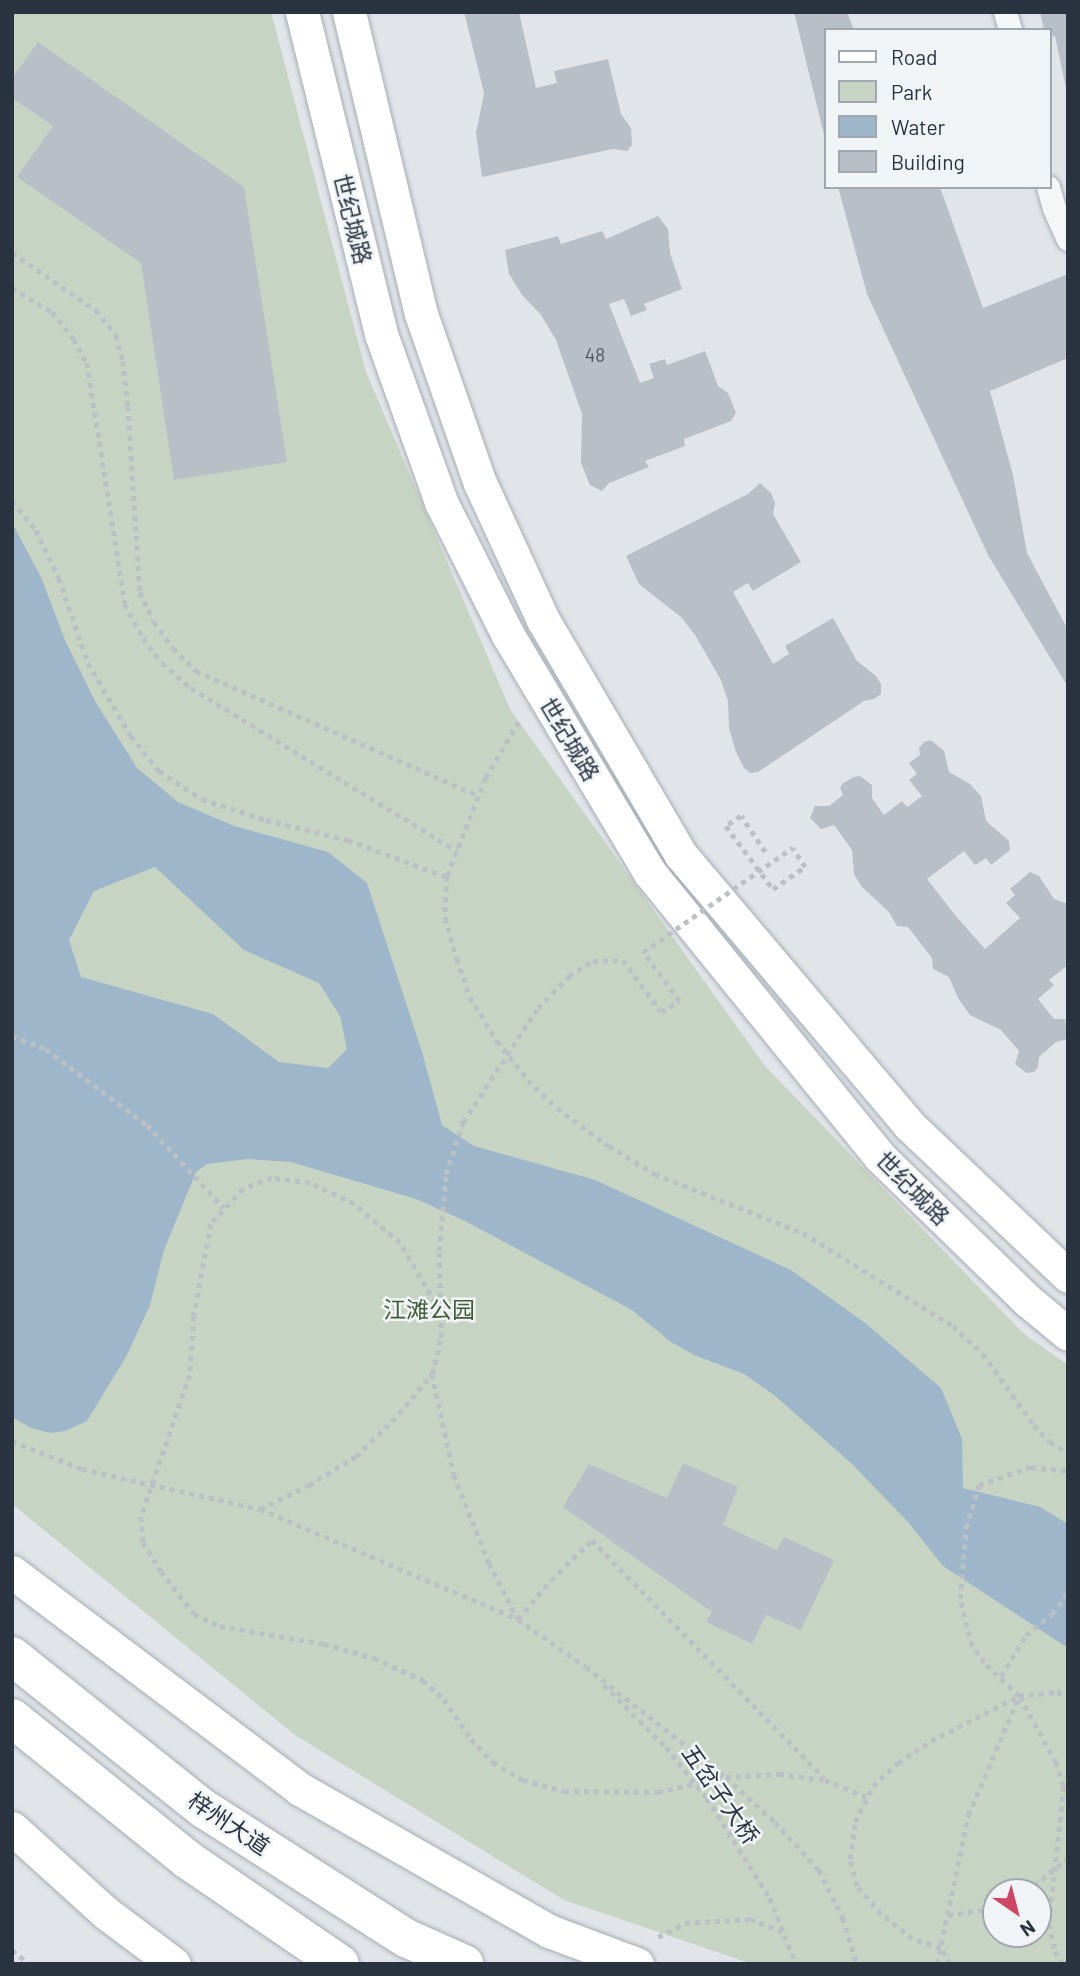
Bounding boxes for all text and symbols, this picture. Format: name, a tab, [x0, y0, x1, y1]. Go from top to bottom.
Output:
legend	[824, 28, 1052, 189]
text: Road	[891, 44, 937, 69]
text: Park	[891, 79, 932, 104]
text: Water	[891, 114, 945, 139]
text: Building	[891, 149, 965, 174]
street label: 世纪城路	[328, 171, 378, 267]
house number: 48	[585, 344, 605, 366]
street label: 世纪城路	[534, 692, 606, 786]
street label: 世纪城路	[871, 1146, 955, 1230]
park label: 江滩公园	[383, 1295, 475, 1323]
street label: 五岔子大桥	[677, 1739, 765, 1849]
street label: 梓州大道	[183, 1786, 275, 1860]
north arrow	[982, 1878, 1052, 1948]
text: N	[1016, 1916, 1040, 1942]

